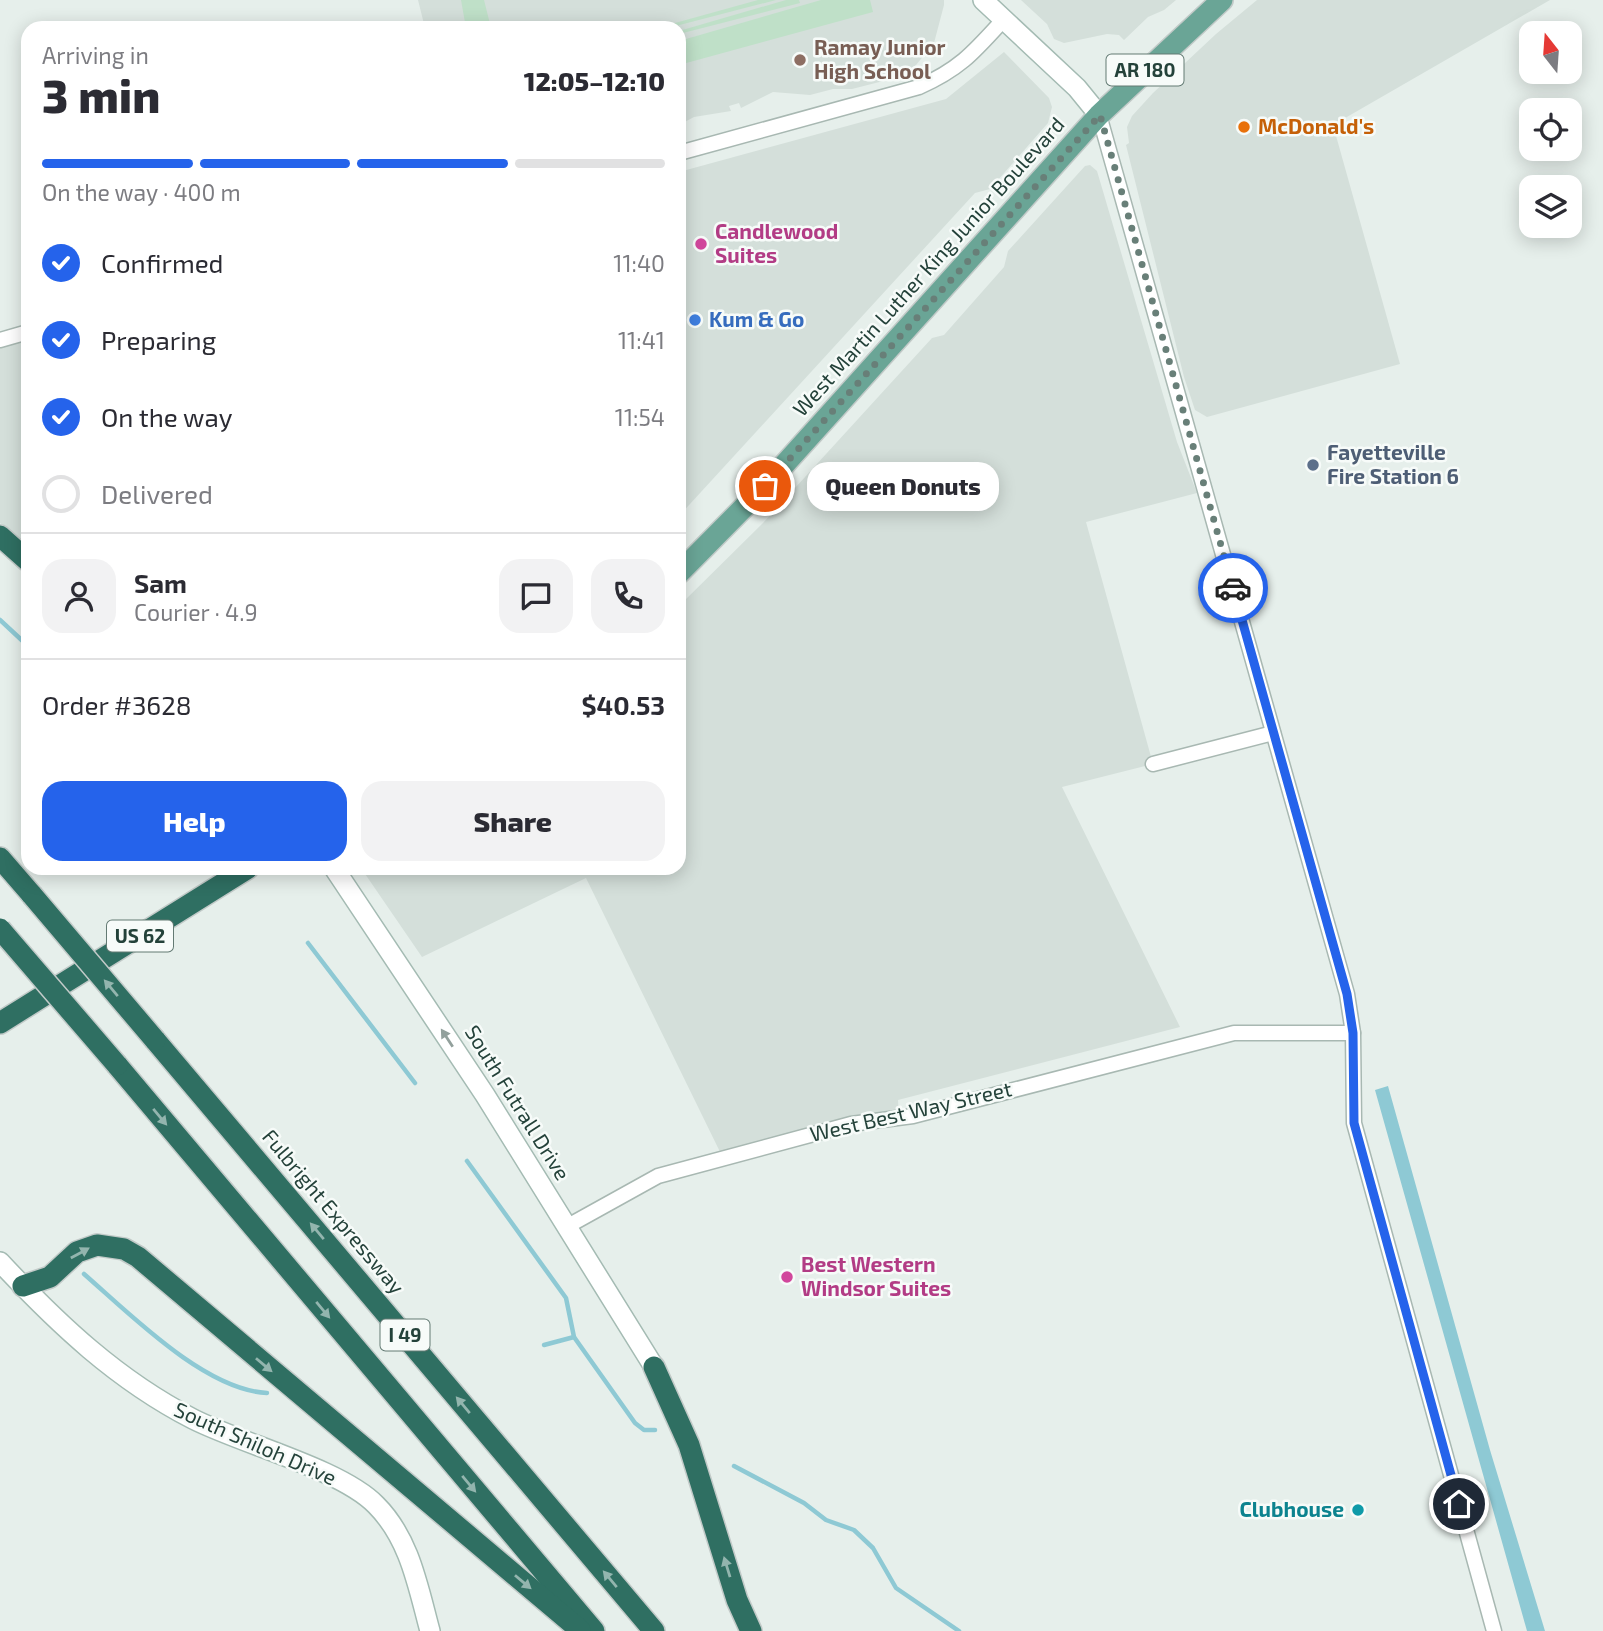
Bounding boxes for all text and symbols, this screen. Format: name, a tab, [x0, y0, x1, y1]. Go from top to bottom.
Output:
north arrow	[1519, 21, 1582, 84]
map controls	[1519, 21, 1582, 238]
place label: Ramay Junior High School	[814, 34, 946, 83]
text: Arriving in	[42, 41, 149, 69]
marker: Ramay Junior High School	[792, 52, 808, 68]
road number: AR 180	[1106, 54, 1184, 86]
text: 12:05–12:10	[524, 65, 665, 96]
text: 3 min	[42, 67, 160, 122]
button: locate	[1519, 98, 1582, 161]
street label: West Martin Luther King Junior Boulevard	[787, 111, 1069, 421]
place label: McDonald's	[1258, 113, 1374, 138]
marker: McDonald's	[1236, 119, 1252, 135]
button: layers	[1519, 175, 1582, 238]
text: On the way · 400 m	[42, 178, 241, 206]
place label: Candlewood Suites	[715, 218, 838, 267]
marker: Candlewood Suites	[693, 236, 709, 252]
icon: check	[42, 244, 80, 282]
text: Confirmed	[101, 247, 224, 278]
text: 11:40	[613, 249, 665, 277]
place label: Kum & Go	[709, 306, 804, 331]
marker: Kum & Go	[687, 312, 703, 328]
icon: check	[42, 321, 80, 359]
text: Preparing	[101, 324, 216, 355]
text: 11:41	[618, 326, 665, 354]
icon: check	[42, 398, 80, 436]
text: On the way	[101, 401, 232, 432]
text: 11:54	[615, 403, 665, 431]
place label: Fayetteville Fire Station 6	[1327, 439, 1459, 488]
pin	[735, 456, 795, 516]
marker: Fayetteville Fire Station 6	[1305, 457, 1321, 473]
callout: Queen Donuts	[807, 462, 1000, 510]
icon: bag	[746, 467, 784, 505]
text: Queen Donuts	[825, 472, 981, 500]
text: Delivered	[101, 478, 213, 509]
courier	[1198, 553, 1268, 623]
button: person	[42, 559, 116, 633]
button: chat	[499, 559, 573, 633]
button: phone	[591, 559, 665, 633]
text: Sam	[134, 567, 187, 598]
icon: car	[1214, 569, 1252, 607]
text: Courier · 4.9	[134, 598, 258, 626]
text: Order #3628	[42, 689, 192, 720]
text: $40.53	[582, 689, 665, 720]
button: Help	[42, 781, 347, 861]
button: Share	[361, 781, 665, 861]
road number: US 62	[107, 920, 173, 952]
one-way arrow	[103, 979, 119, 997]
street label: South Futrall Drive	[461, 1020, 576, 1184]
one-way arrow	[441, 1028, 454, 1048]
street label: West Best Way Street	[807, 1075, 1014, 1146]
one-way arrow	[153, 1108, 168, 1126]
street label: Fulbright Expressway	[258, 1124, 410, 1298]
one-way arrow	[309, 1222, 325, 1240]
one-way arrow	[71, 1247, 90, 1259]
place label: Best Western Windsor Suites	[801, 1251, 951, 1300]
marker: Best Western Windsor Suites	[779, 1269, 795, 1285]
one-way arrow	[315, 1302, 330, 1319]
road number: I 49	[380, 1320, 430, 1350]
one-way arrow	[255, 1357, 272, 1372]
street label: South Shiloh Drive	[171, 1396, 340, 1490]
one-way arrow	[456, 1396, 471, 1414]
pin	[1429, 1474, 1489, 1534]
one-way arrow	[462, 1475, 477, 1493]
icon: home	[1440, 1485, 1478, 1523]
place label: Clubhouse	[1239, 1496, 1344, 1521]
marker: Clubhouse	[1350, 1502, 1366, 1518]
one-way arrow	[721, 1556, 732, 1577]
one-way arrow	[603, 1570, 618, 1587]
one-way arrow	[514, 1574, 532, 1590]

